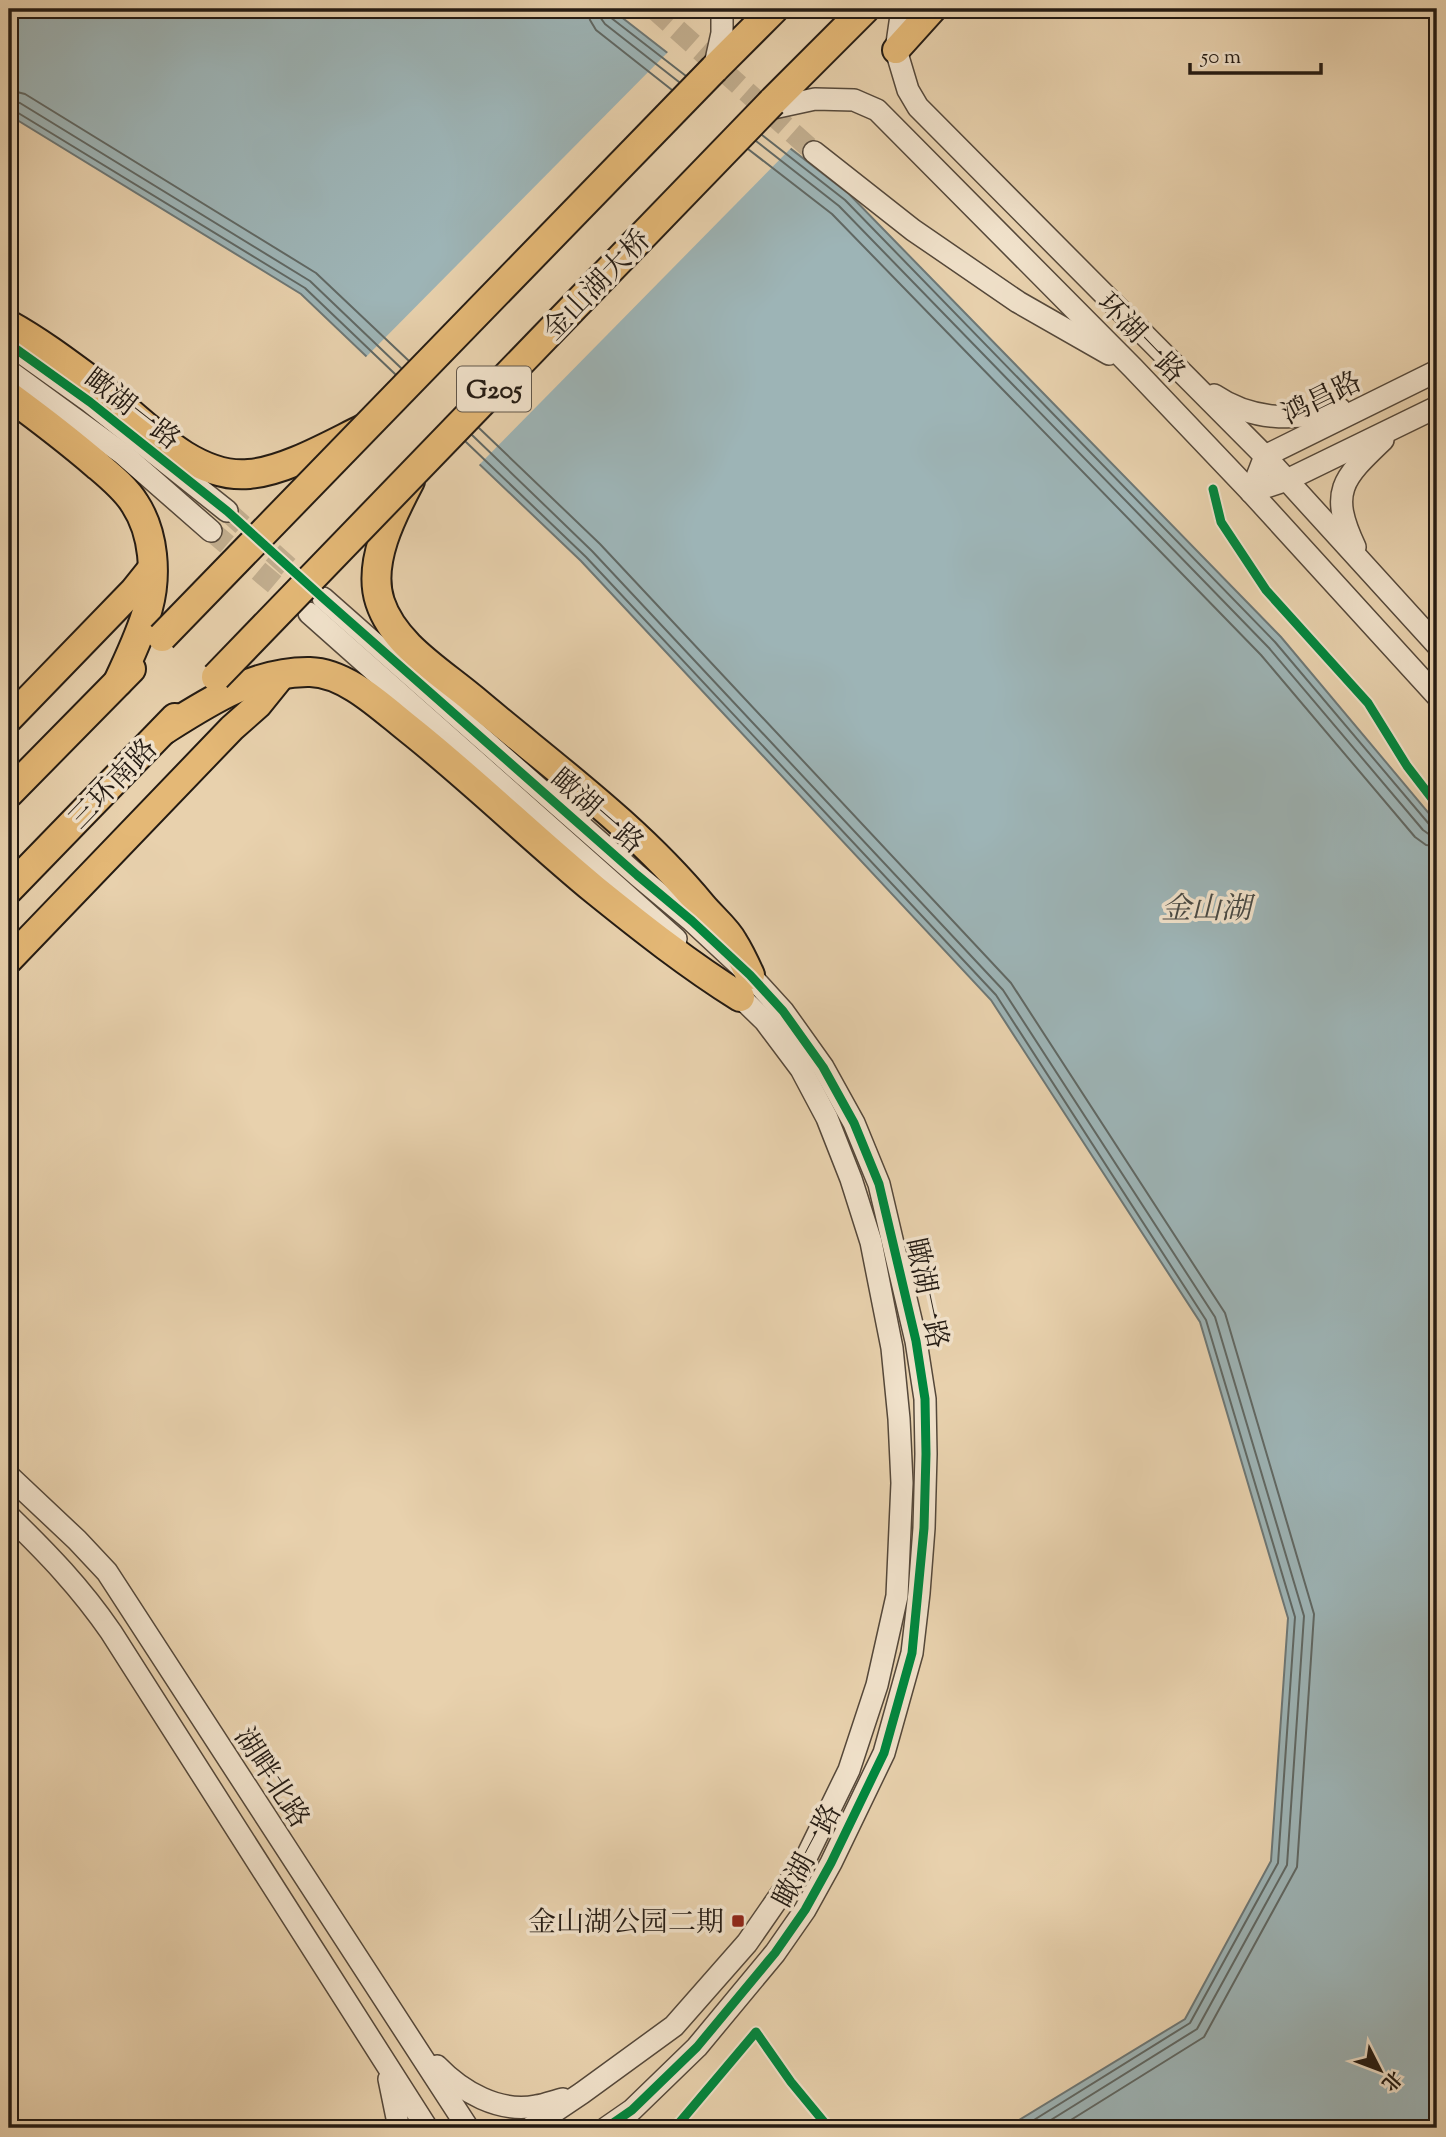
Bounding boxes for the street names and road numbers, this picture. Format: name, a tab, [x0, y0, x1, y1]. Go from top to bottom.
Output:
street label: 金山湖大桥	[535, 222, 661, 350]
street label: 环湖一路	[1087, 285, 1193, 393]
street label: 瞰湖一路	[75, 360, 188, 461]
street label: 鸿昌路	[1276, 363, 1369, 436]
road number: G205	[457, 366, 531, 412]
street label: 三环南路	[61, 731, 167, 839]
street label: 瞰湖一路	[541, 760, 651, 864]
street label: 瞰湖一路	[894, 1235, 956, 1353]
street label: 湖畔北路	[223, 1721, 318, 1836]
street label: 瞰湖一路	[765, 1798, 853, 1915]

